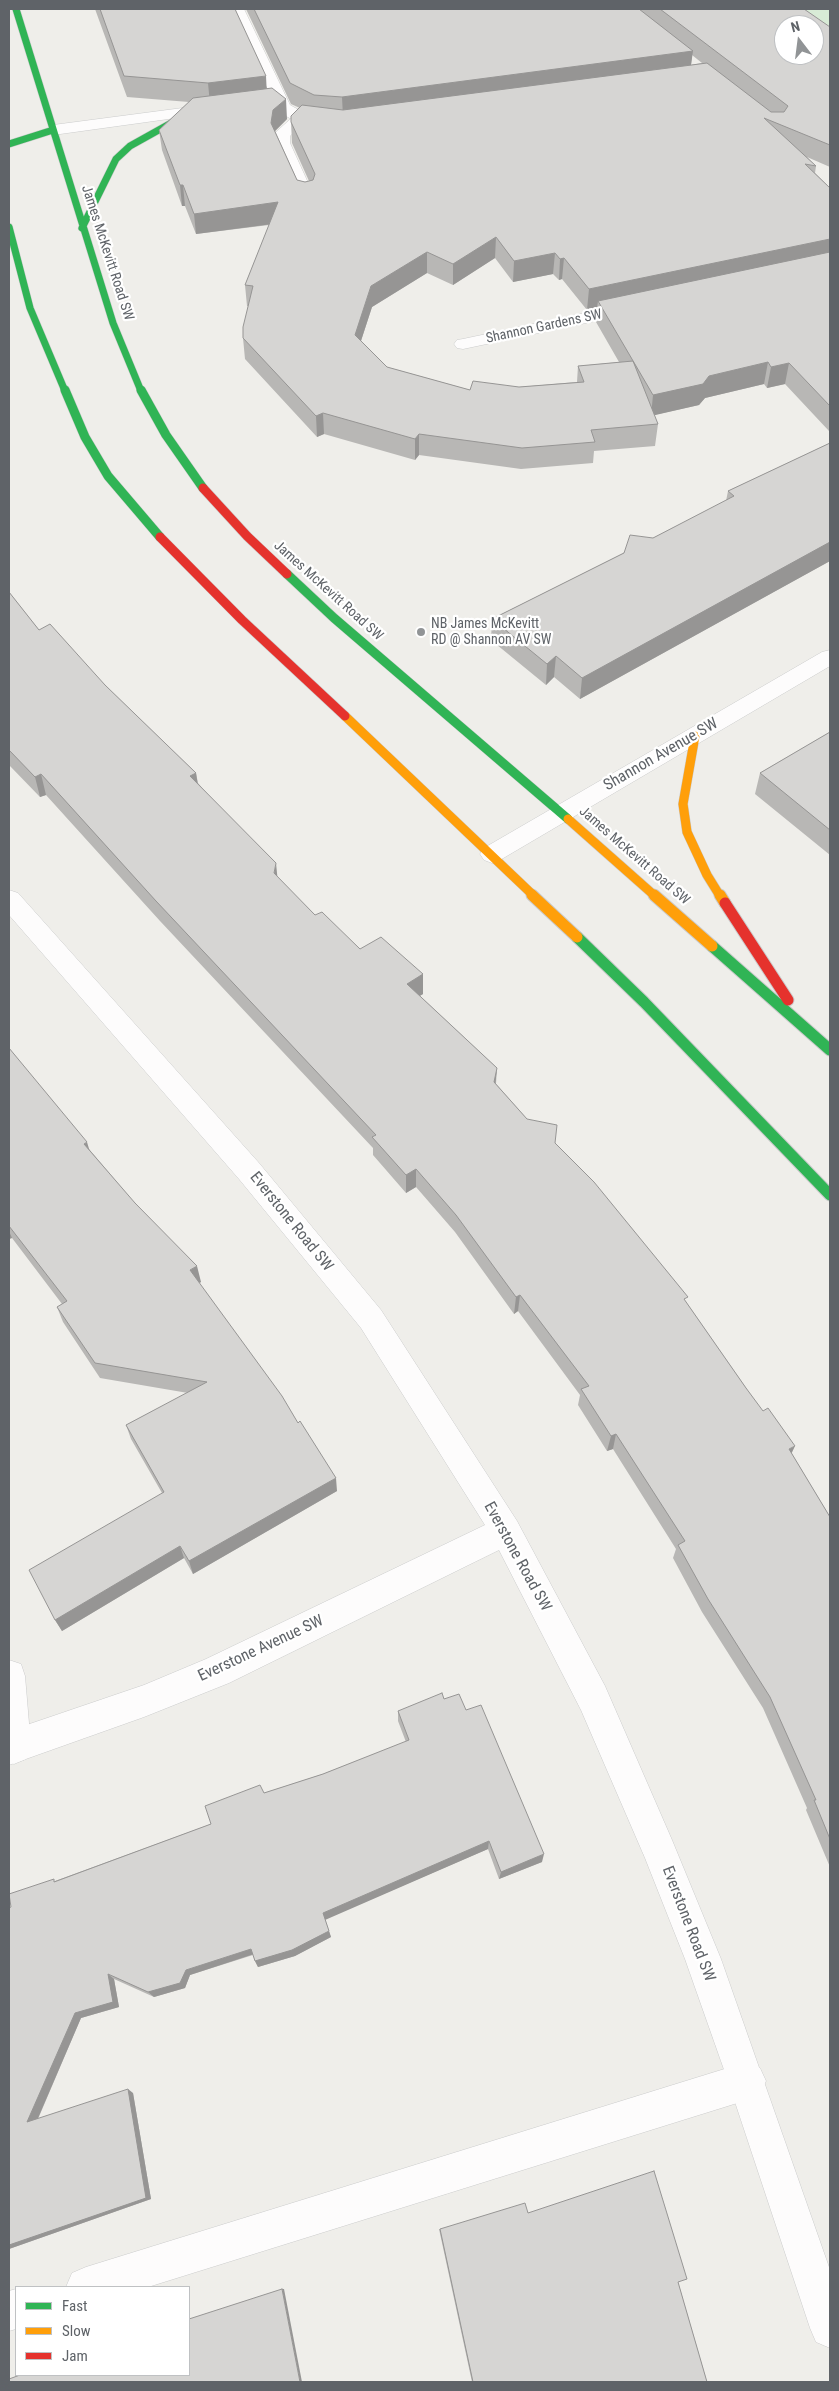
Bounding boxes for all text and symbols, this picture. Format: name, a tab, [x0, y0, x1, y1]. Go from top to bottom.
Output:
north arrow	[774, 15, 824, 65]
text: N	[789, 18, 802, 35]
street label: James McKevitt Road SW	[77, 183, 137, 323]
street label: Shannon Gardens SW	[484, 306, 604, 348]
street label: James McKevitt Road SW	[270, 538, 386, 644]
place label: NB James McKevitt RD @ Shannon AV SW	[431, 616, 551, 648]
marker: NB James McKevitt RD @ Shannon AV SW	[415, 626, 427, 638]
street label: Shannon Avenue SW	[600, 714, 722, 796]
street label: James McKevitt Road SW	[575, 803, 693, 909]
street label: Everstone Road SW	[245, 1169, 337, 1275]
street label: Everstone Road SW	[479, 1499, 555, 1615]
street label: Everstone Avenue SW	[195, 1612, 327, 1686]
street label: Everstone Road SW	[657, 1864, 719, 1984]
legend	[15, 2286, 190, 2376]
text: Fast	[62, 2297, 87, 2315]
text: Slow	[62, 2322, 91, 2340]
text: Jam	[62, 2347, 88, 2365]

